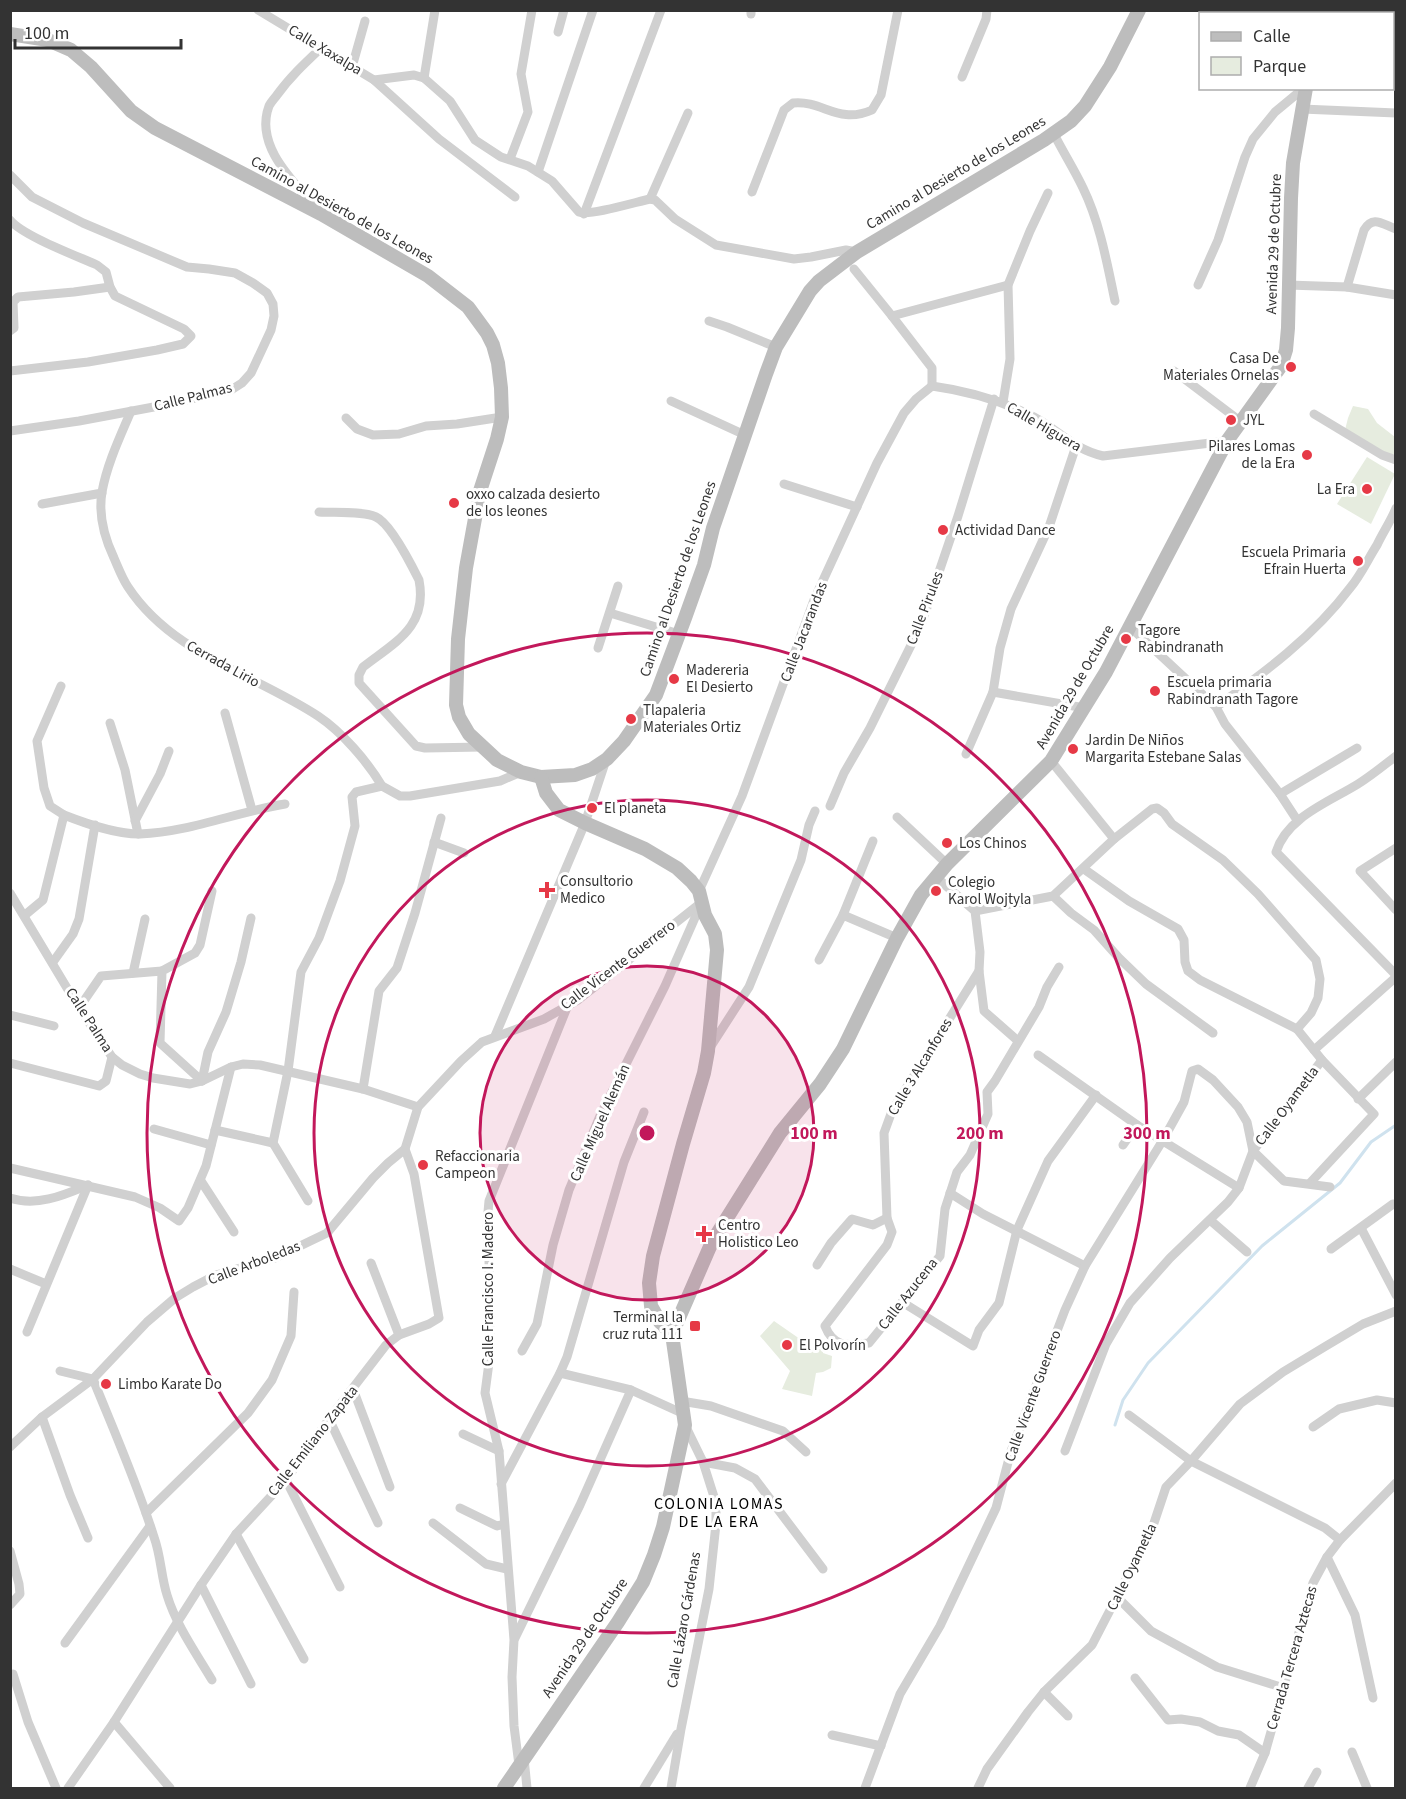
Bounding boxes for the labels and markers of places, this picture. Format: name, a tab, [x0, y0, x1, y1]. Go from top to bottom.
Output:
place label: Casa De Materiales Ornelas	[1163, 348, 1279, 386]
marker: Casa De Materiales Ornelas	[1284, 360, 1298, 374]
place label: JYL	[1243, 410, 1265, 431]
marker: JYL	[1224, 413, 1238, 427]
place label: Pilares Lomas de la Era	[1208, 436, 1295, 474]
marker: Pilares Lomas de la Era	[1300, 448, 1314, 462]
place label: La Era	[1317, 479, 1355, 500]
marker: La Era	[1360, 482, 1374, 496]
place label: oxxo calzada desierto de los leones	[466, 484, 600, 522]
marker: oxxo calzada desierto de los leones	[447, 496, 461, 510]
place label: Actividad Dance	[955, 520, 1055, 541]
marker: Actividad Dance	[936, 523, 950, 537]
place label: Escuela Primaria Efrain Huerta	[1241, 542, 1346, 580]
marker: Escuela Primaria Efrain Huerta	[1351, 554, 1365, 568]
place label: Tagore Rabindranath	[1138, 620, 1224, 658]
marker: Tagore Rabindranath	[1119, 632, 1133, 646]
place label: Madereria El Desierto	[686, 660, 753, 698]
marker: Madereria El Desierto	[667, 672, 681, 686]
place label: Escuela primaria Rabindranath Tagore	[1167, 672, 1298, 710]
marker: Escuela primaria Rabindranath Tagore	[1148, 684, 1162, 698]
place label: Tlapaleria Materiales Ortiz	[643, 700, 741, 738]
marker: Tlapaleria Materiales Ortiz	[624, 712, 638, 726]
place label: Jardin De Niños Margarita Estebane Salas	[1085, 730, 1241, 768]
marker: Jardin De Niños Margarita Estebane Salas	[1066, 742, 1080, 756]
place label: El planeta	[604, 798, 666, 819]
marker: El planeta	[585, 801, 599, 815]
place label: Los Chinos	[959, 833, 1027, 854]
marker: Los Chinos	[940, 836, 954, 850]
place label: Consultorio Medico	[560, 871, 633, 909]
place label: Colegio Karol Wojtyla	[948, 872, 1031, 910]
marker: Consultorio Medico	[538, 881, 556, 899]
marker: Colegio Karol Wojtyla	[929, 884, 943, 898]
centre of rings	[637, 1123, 657, 1143]
place label: Refaccionaria Campeon	[435, 1146, 520, 1184]
marker: Refaccionaria Campeon	[416, 1158, 430, 1172]
place label: Centro Holistico Leo	[718, 1215, 799, 1253]
marker: Centro Holistico Leo	[695, 1225, 713, 1243]
place label: Terminal la cruz ruta 111	[602, 1307, 683, 1345]
marker: Terminal la cruz ruta 111	[688, 1319, 702, 1333]
place label: El Polvorín	[799, 1335, 866, 1356]
marker: El Polvorín	[780, 1338, 794, 1352]
place label: Limbo Karate Do	[118, 1374, 222, 1395]
marker: Limbo Karate Do	[99, 1377, 113, 1391]

